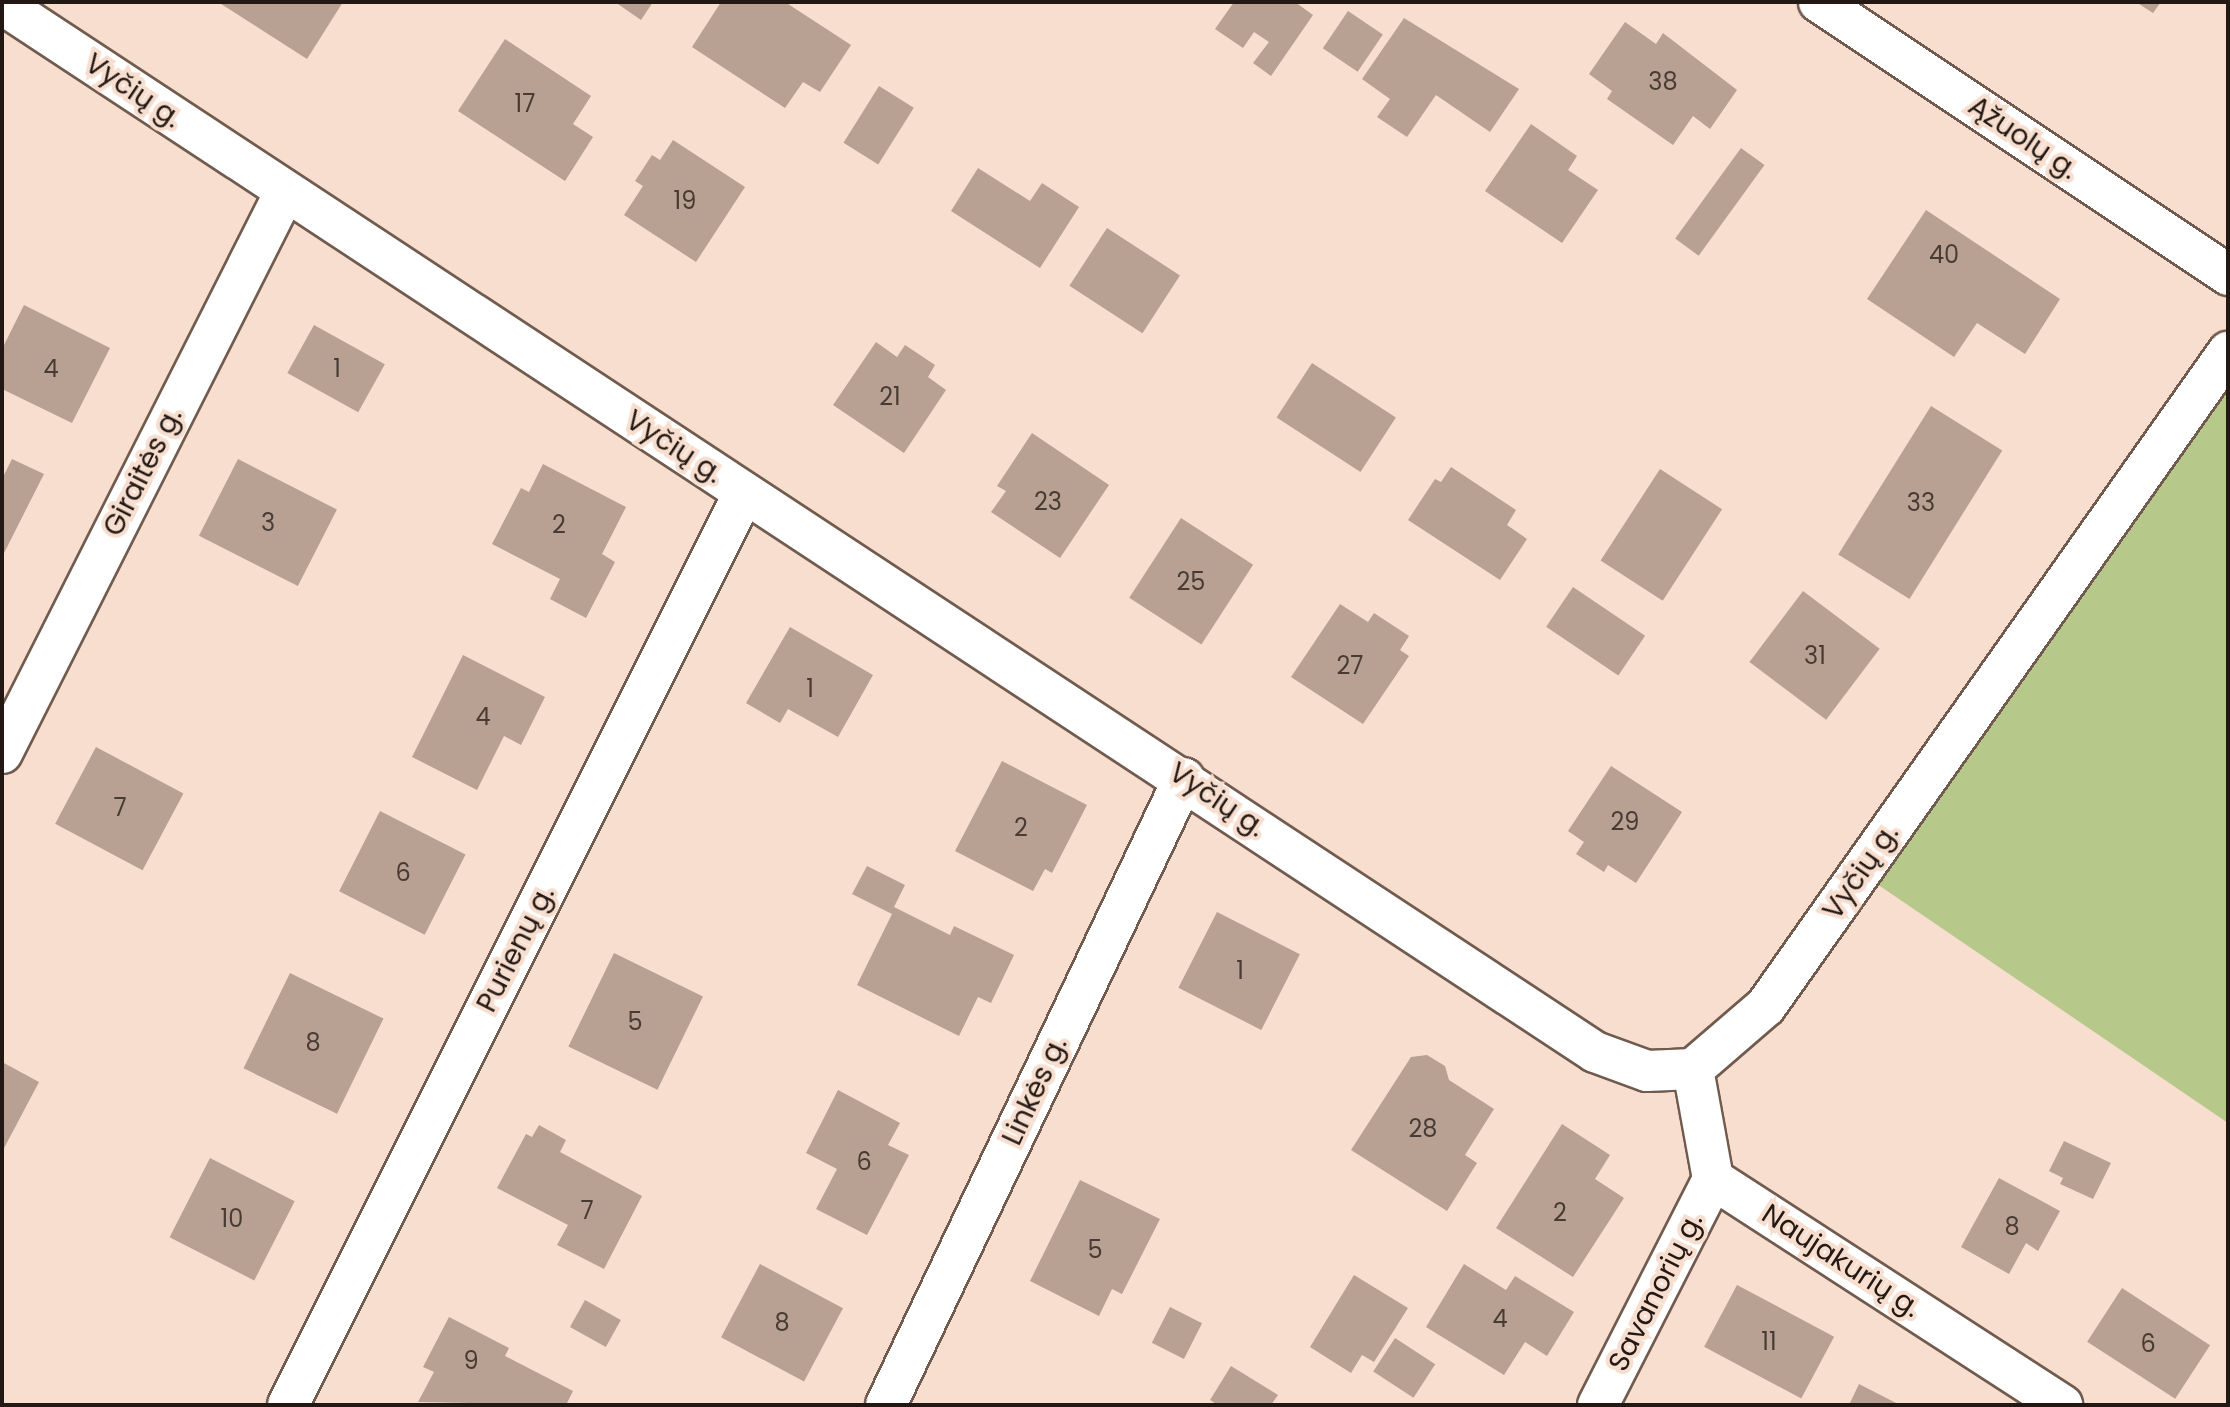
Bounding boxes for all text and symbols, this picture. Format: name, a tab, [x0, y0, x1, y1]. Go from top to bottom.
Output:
street label: Vyčių g.	[79, 47, 187, 135]
house number: 38	[1648, 68, 1678, 96]
street label: Ąžuolų g.	[1962, 89, 2084, 187]
house number: 17	[515, 90, 535, 118]
house number: 19	[674, 187, 696, 215]
house number: 40	[1929, 241, 1959, 269]
house number: 4	[43, 355, 59, 383]
house number: 1	[333, 355, 341, 383]
house number: 21	[879, 383, 901, 411]
street label: Giraitės g.	[96, 402, 190, 542]
street label: Vyčių g.	[619, 403, 729, 491]
house number: 23	[1034, 488, 1062, 516]
house number: 33	[1907, 489, 1935, 517]
house number: 3	[261, 509, 275, 537]
house number: 2	[552, 511, 566, 539]
house number: 25	[1177, 568, 1205, 596]
house number: 31	[1804, 642, 1826, 670]
house number: 27	[1337, 652, 1363, 680]
house number: 1	[806, 675, 814, 703]
house number: 4	[475, 703, 491, 731]
street label: Vyčių g.	[1163, 756, 1271, 844]
house number: 7	[113, 794, 127, 822]
house number: 29	[1611, 808, 1639, 836]
house number: 2	[1014, 814, 1028, 842]
street label: Vyčių g.	[1816, 818, 1906, 926]
house number: 6	[395, 859, 411, 887]
street label: Purienų g.	[470, 880, 562, 1018]
house number: 1	[1236, 957, 1244, 985]
house number: 5	[627, 1008, 643, 1036]
house number: 8	[305, 1029, 321, 1057]
street label: Linkės g.	[995, 1032, 1075, 1150]
house number: 28	[1409, 1115, 1437, 1143]
house number: 6	[856, 1148, 872, 1176]
house number: 7	[580, 1197, 594, 1225]
street label: Naujakurių g.	[1755, 1197, 1927, 1325]
house number: 2	[1553, 1199, 1567, 1227]
house number: 10	[221, 1205, 243, 1233]
street label: Savanorių g.	[1602, 1207, 1710, 1377]
house number: 8	[2004, 1213, 2020, 1241]
house number: 5	[1087, 1236, 1103, 1264]
house number: 4	[1492, 1305, 1508, 1333]
house number: 8	[774, 1309, 790, 1337]
house number: 11	[1761, 1328, 1777, 1356]
house number: 6	[2140, 1330, 2156, 1358]
house number: 9	[463, 1347, 479, 1375]

